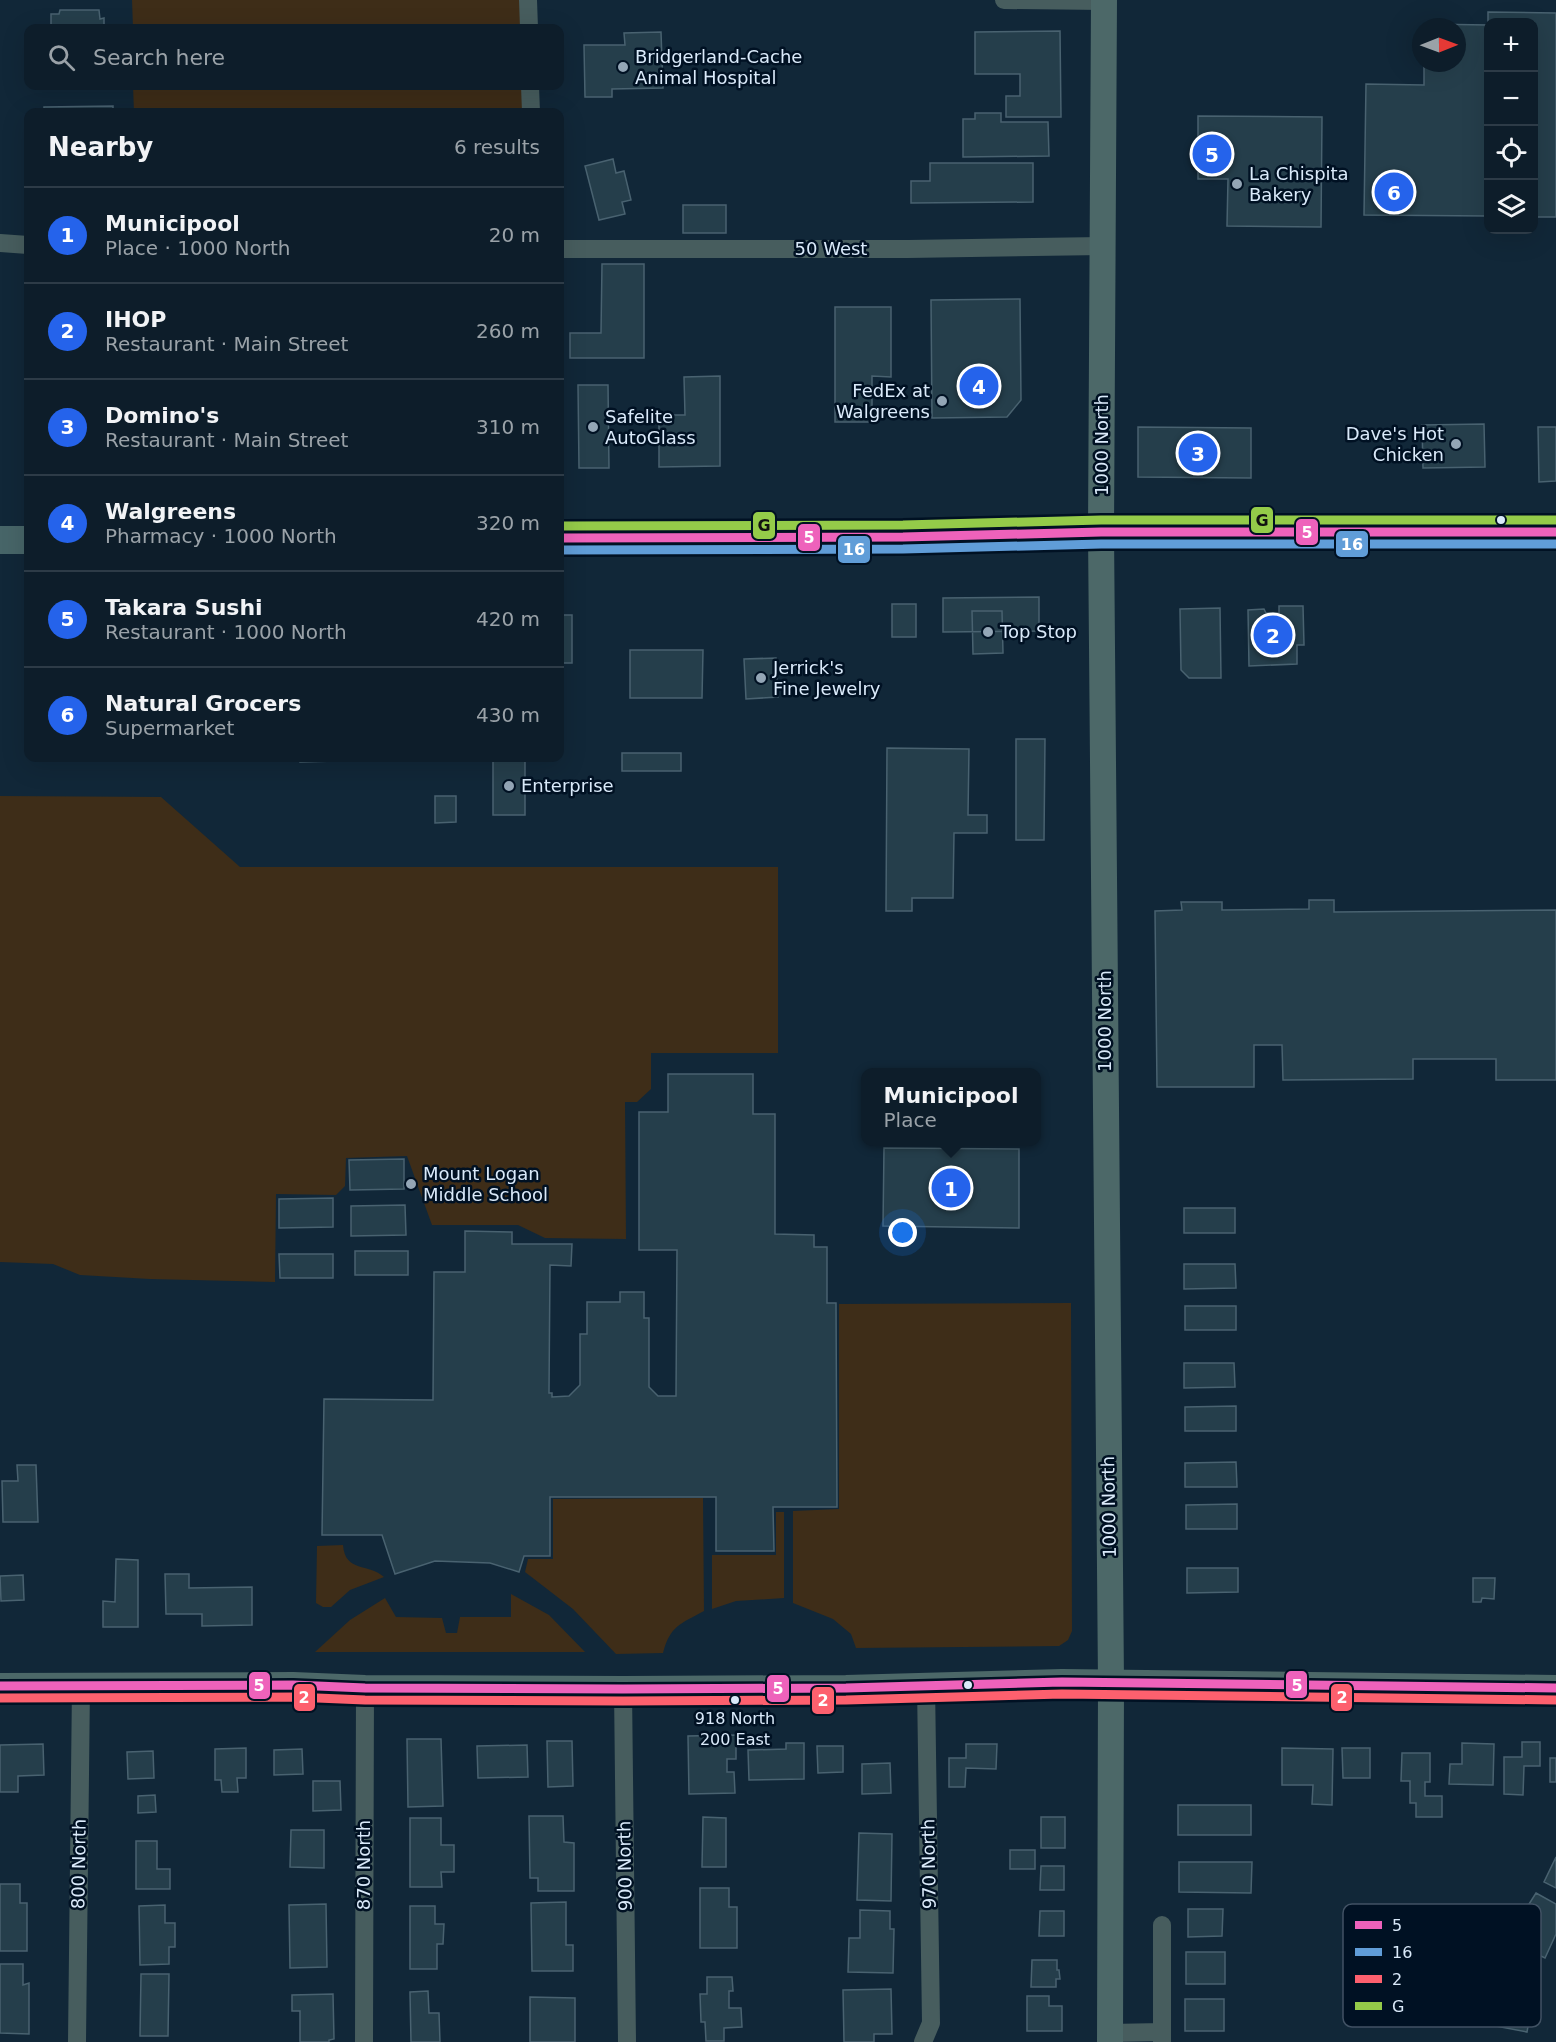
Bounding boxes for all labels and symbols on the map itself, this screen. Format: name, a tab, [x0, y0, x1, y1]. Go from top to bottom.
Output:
north arrow	[1412, 18, 1466, 72]
place label: Bridgerland-Cache Animal Hospital	[635, 46, 802, 88]
marker: Bridgerland-Cache Animal Hospital	[616, 60, 630, 74]
pin: 5	[1192, 132, 1232, 176]
place label: La Chispita Bakery	[1249, 163, 1349, 205]
pin: 6	[1374, 170, 1414, 214]
marker: La Chispita Bakery	[1230, 177, 1244, 191]
street label: 50 West	[795, 238, 867, 259]
pin: 4	[960, 364, 998, 408]
place label: FedEx at Walgreens	[836, 380, 930, 422]
marker: FedEx at Walgreens	[935, 394, 949, 408]
street label: 1000 North	[1091, 394, 1112, 496]
place label: Safelite AutoGlass	[605, 406, 696, 448]
marker: Safelite AutoGlass	[586, 420, 600, 434]
place label: Dave's Hot Chicken	[1346, 423, 1444, 465]
pin: 3	[1178, 430, 1218, 476]
marker: Dave's Hot Chicken	[1449, 437, 1463, 451]
line badge: G	[1250, 506, 1274, 534]
line badge: G	[752, 511, 776, 540]
text: G	[1255, 511, 1269, 530]
unlabelled marker	[1495, 514, 1507, 526]
text: G	[757, 516, 771, 535]
line badge: 5	[1295, 518, 1319, 546]
line badge: 5	[797, 523, 821, 552]
text: 5	[1301, 523, 1313, 542]
text: 5	[803, 528, 815, 547]
line badge: 16	[1335, 530, 1369, 558]
line badge: 16	[837, 535, 871, 564]
text: 16	[1341, 535, 1363, 554]
text: 16	[843, 540, 865, 559]
pin: 2	[1254, 612, 1292, 658]
place label: Top Stop	[999, 621, 1077, 642]
marker: Top Stop	[981, 625, 995, 639]
place label: Jerrick's Fine Jewelry	[772, 657, 881, 699]
marker: Jerrick's Fine Jewelry	[754, 671, 768, 685]
place label: Enterprise	[521, 775, 614, 796]
marker: Enterprise	[502, 779, 516, 793]
street label: 1000 North	[1094, 970, 1115, 1072]
place label: Mount Logan Middle School	[423, 1163, 548, 1205]
pin: 1	[932, 1166, 970, 1210]
marker: Mount Logan Middle School	[404, 1177, 418, 1191]
your location	[888, 1218, 917, 1247]
street label: 1000 North	[1097, 1456, 1120, 1558]
line badge: 5	[1285, 1670, 1308, 1699]
line badge: 5	[248, 1671, 271, 1700]
line badge: 5	[766, 1674, 790, 1703]
text: 5	[253, 1676, 265, 1695]
text: 5	[1291, 1676, 1303, 1695]
text: 5	[772, 1679, 784, 1698]
unlabelled marker	[962, 1679, 974, 1691]
line badge: 2	[293, 1683, 316, 1712]
line badge: 2	[1330, 1683, 1353, 1712]
line badge: 2	[811, 1686, 835, 1715]
text: 2	[298, 1688, 310, 1707]
text: 2	[1336, 1688, 1348, 1707]
text: 2	[817, 1691, 829, 1710]
marker: 918 North 200 East	[729, 1694, 741, 1706]
place label: 918 North 200 East	[695, 1709, 775, 1749]
street label: 800 North	[67, 1819, 90, 1909]
street label: 970 North	[917, 1819, 940, 1909]
street label: 870 North	[353, 1820, 374, 1910]
street label: 900 North	[613, 1821, 636, 1911]
legend	[1343, 1904, 1541, 2027]
text: 5	[1392, 1916, 1402, 1935]
text: 16	[1392, 1943, 1412, 1962]
text: 2	[1392, 1970, 1402, 1989]
text: G	[1392, 1997, 1404, 2016]

